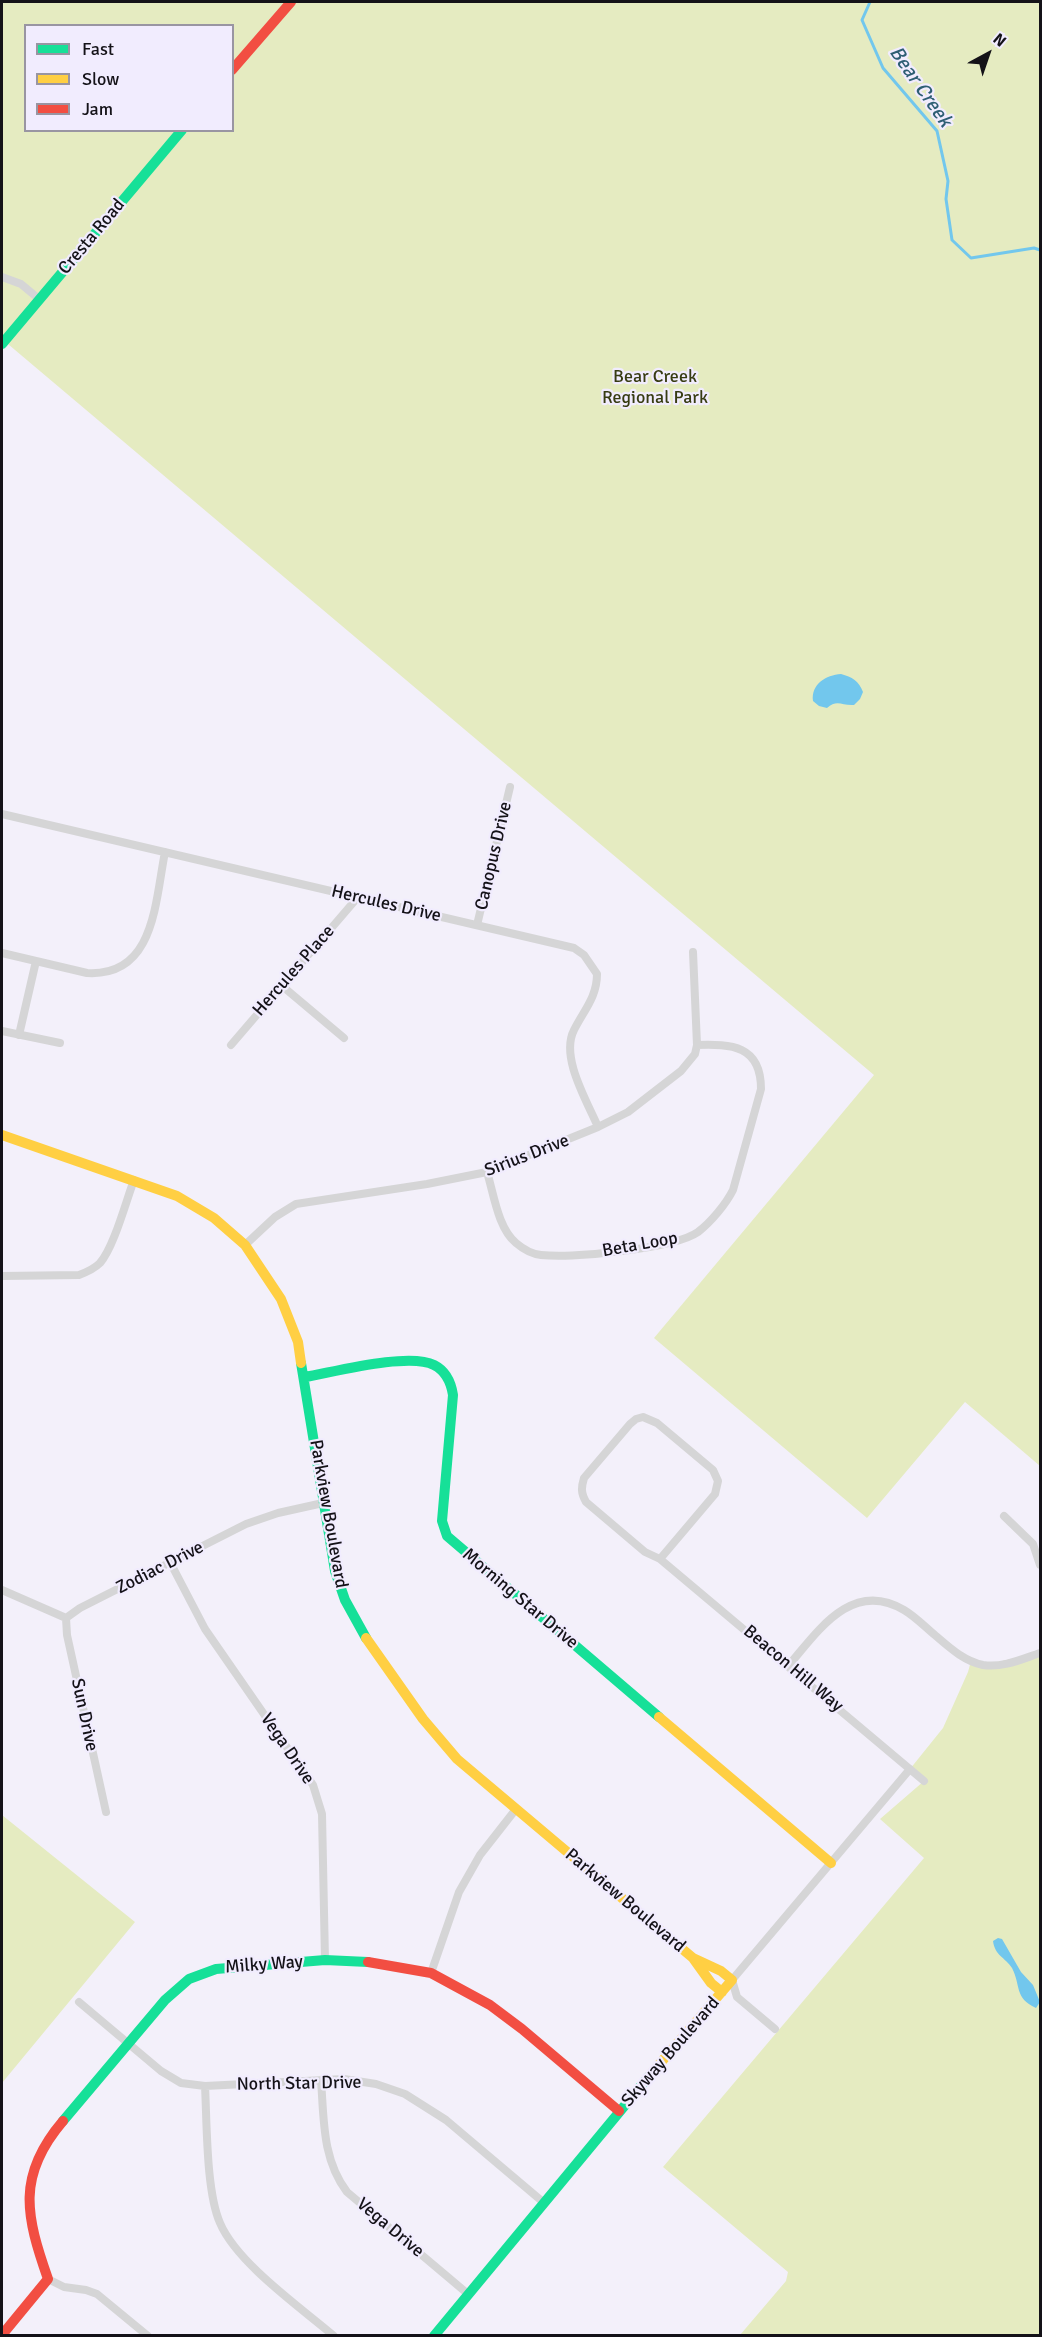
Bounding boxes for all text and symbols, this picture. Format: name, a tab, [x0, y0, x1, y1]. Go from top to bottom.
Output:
legend	[24, 24, 234, 132]
north arrow	[958, 24, 1018, 84]
text: N	[989, 29, 1010, 51]
text: Fast	[82, 38, 114, 60]
water label: Bear Creek	[883, 42, 957, 132]
text: Slow	[82, 68, 119, 90]
text: Jam	[82, 98, 113, 120]
street label: Cresta Road	[54, 195, 130, 279]
park label: Bear Creek Regional Park	[602, 366, 708, 409]
street label: Canopus Drive	[471, 800, 517, 912]
street label: Hercules Drive	[329, 881, 443, 927]
street label: Hercules Place	[249, 921, 339, 1021]
street label: Sirius Drive	[482, 1130, 572, 1182]
street label: Beta Loop	[600, 1228, 680, 1262]
street label: Parkview Boulevard	[304, 1438, 352, 1590]
street label: Zodiac Drive	[113, 1537, 207, 1599]
street label: Morning Star Drive	[458, 1544, 582, 1654]
street label: Beacon Hill Way	[739, 1621, 847, 1717]
street label: Sun Drive	[66, 1677, 102, 1753]
street label: Vega Drive	[255, 1709, 319, 1789]
street label: Parkview Boulevard	[560, 1844, 690, 1958]
street label: Milky Way	[224, 1952, 304, 1978]
street label: Skyway Boulevard	[617, 1993, 725, 2111]
street label: North Star Drive	[236, 2072, 362, 2096]
street label: Vega Drive	[352, 2194, 428, 2262]

